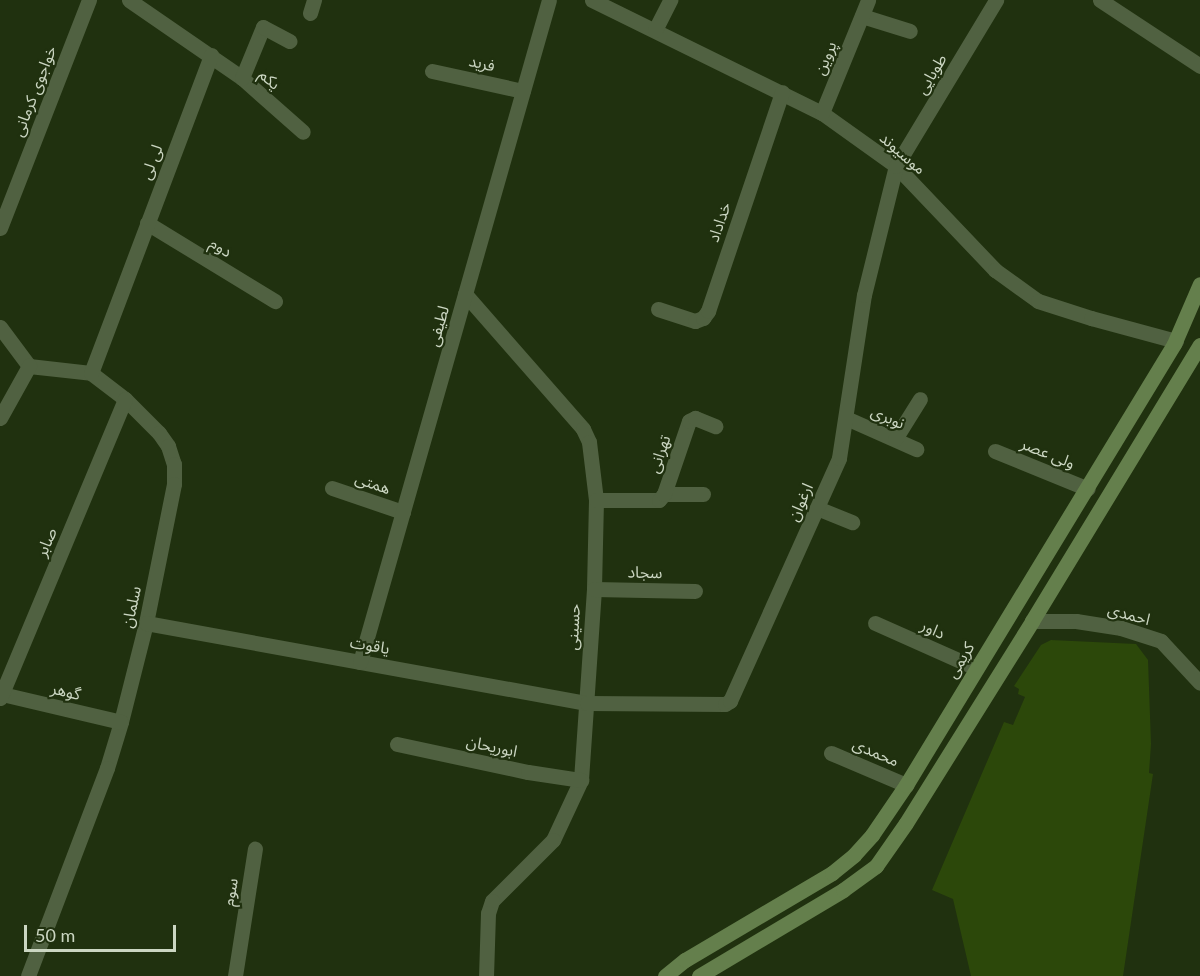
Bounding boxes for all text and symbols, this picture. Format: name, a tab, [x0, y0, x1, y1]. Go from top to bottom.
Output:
street label: پروین	[810, 38, 840, 78]
street label: خواجوی کرمانی	[8, 43, 60, 139]
street label: طوبایی	[911, 50, 951, 98]
street label: فرید	[467, 51, 497, 75]
street label: یکم	[255, 65, 285, 93]
street label: موسیوند	[876, 128, 930, 178]
street label: لی لی	[136, 142, 166, 182]
street label: خداداد	[703, 200, 735, 244]
street label: دوم	[206, 233, 236, 261]
street label: لطیفی	[423, 304, 453, 348]
street label: نوبری	[868, 401, 908, 433]
street label: تهرانی	[644, 433, 674, 475]
street label: ولی عصر	[1018, 433, 1078, 473]
street label: همتی	[353, 468, 393, 498]
street label: ارغوان	[783, 480, 817, 524]
street label: صابر	[31, 525, 61, 559]
street label: سجاد	[627, 562, 663, 582]
street label: سلمان	[117, 584, 145, 630]
street label: احمدی	[1106, 599, 1152, 629]
street label: حسینی	[562, 603, 584, 651]
street label: داور	[918, 615, 948, 643]
street label: یاقوت	[349, 632, 391, 658]
street label: کریمی	[942, 639, 978, 681]
street label: گوهر	[49, 678, 83, 704]
street label: ابوریحان	[465, 731, 519, 761]
street label: محمدی	[850, 734, 902, 770]
street label: سوم	[218, 877, 242, 907]
scale bar	[27, 913, 178, 951]
text: 50 m	[35, 924, 75, 946]

